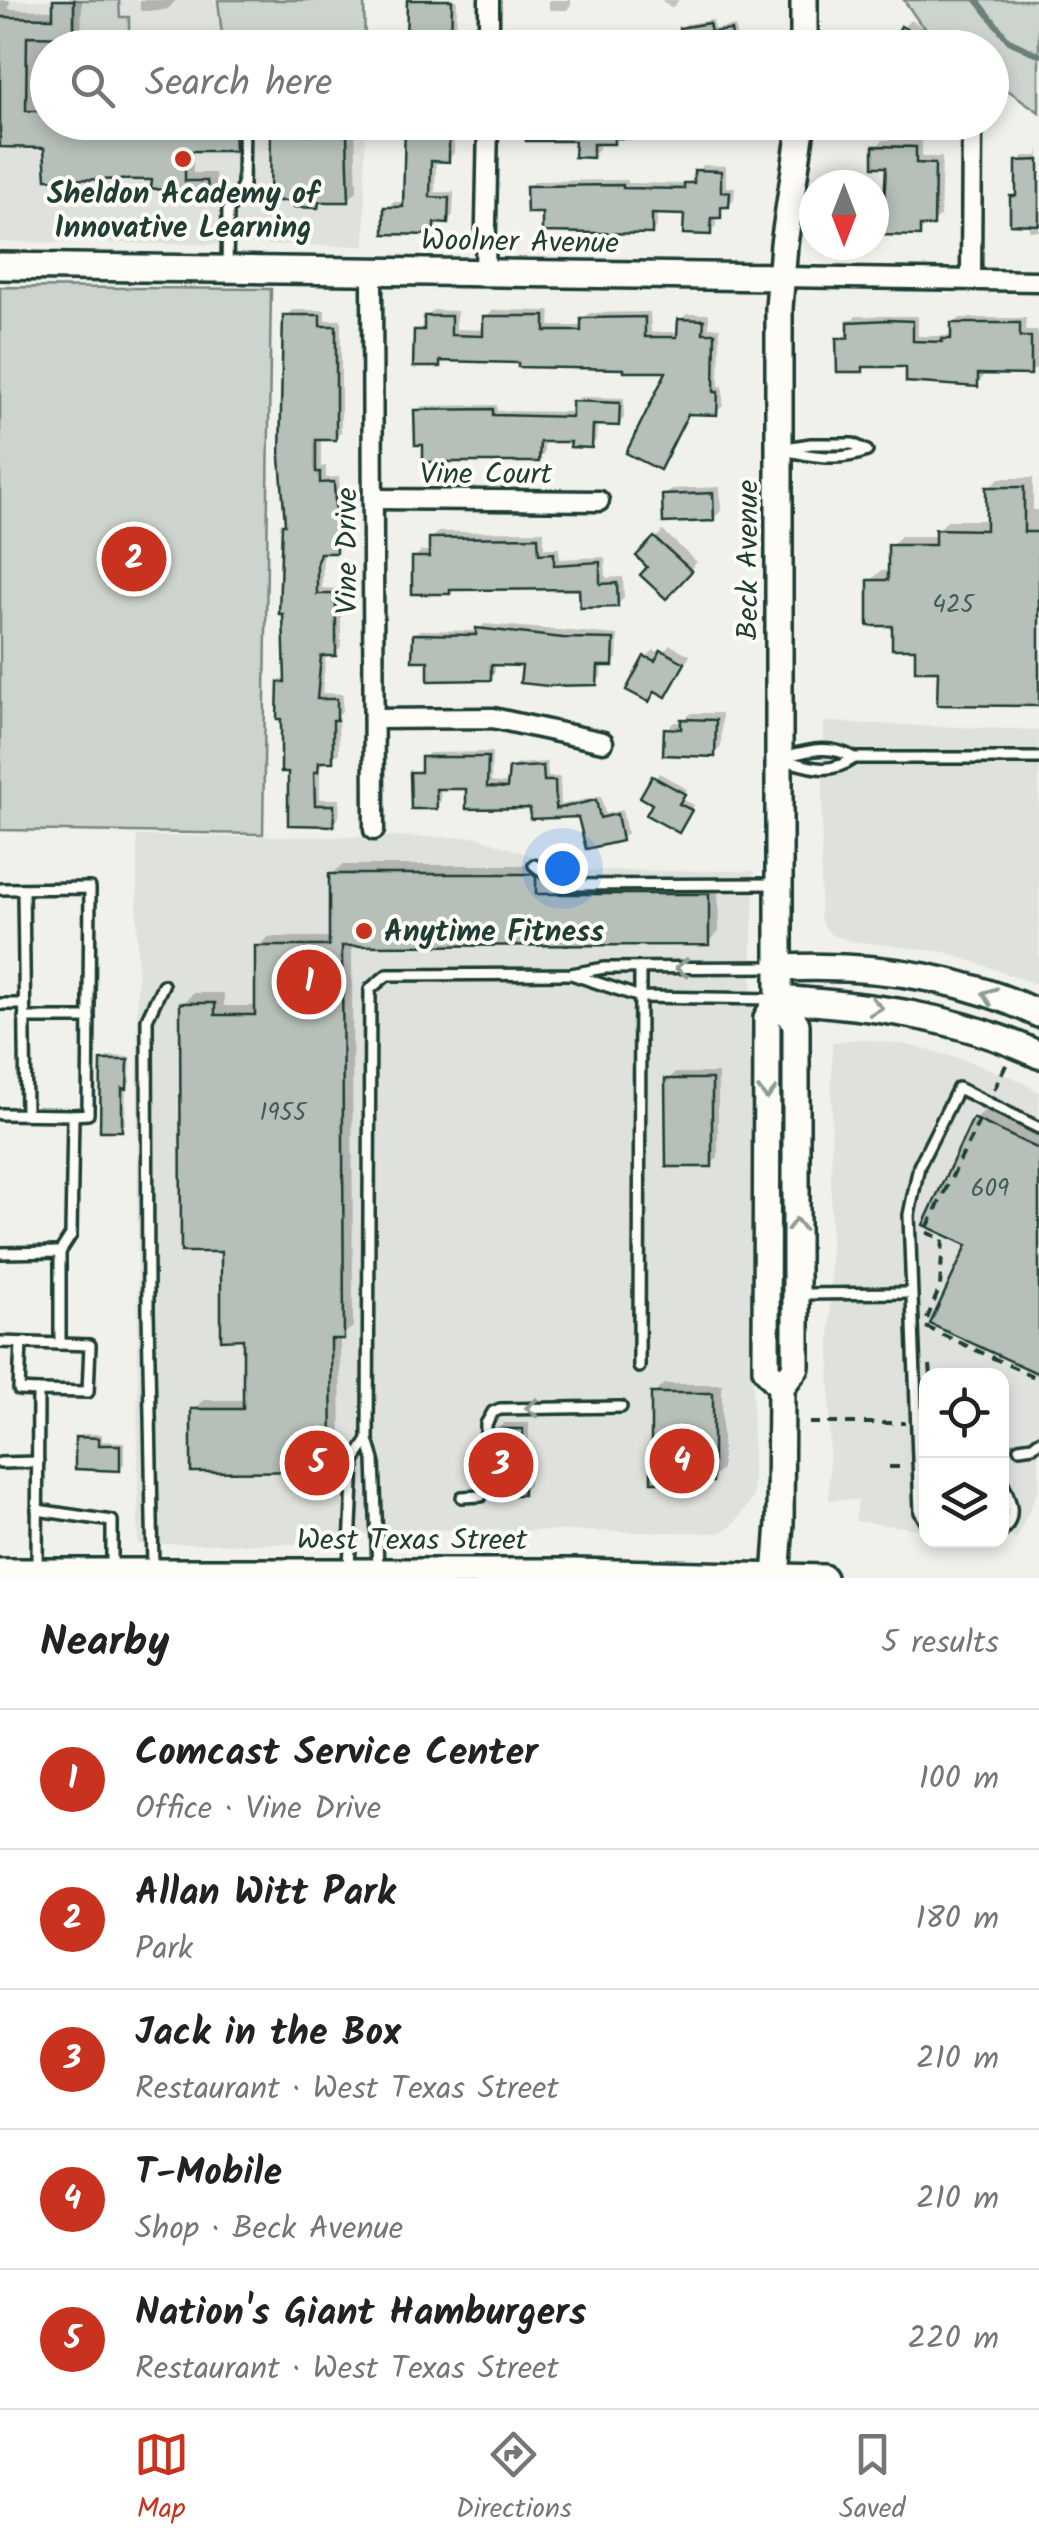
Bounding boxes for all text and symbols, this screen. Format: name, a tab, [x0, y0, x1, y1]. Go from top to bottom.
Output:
search box	[30, 30, 1009, 140]
text: Search here	[145, 55, 332, 115]
icon: search	[65, 58, 120, 113]
marker: Sheldon Academy of Innovative Learning	[172, 148, 194, 170]
north arrow	[799, 170, 889, 260]
place label: Sheldon Academy of Innovative Learning	[47, 171, 322, 253]
street label: Woolner Avenue	[421, 217, 619, 269]
street label: Vine Court	[420, 451, 552, 499]
street label: Beck Avenue	[725, 480, 773, 640]
street label: Vine Drive	[324, 487, 372, 615]
pin: 2	[102, 522, 166, 596]
house number: 425	[932, 585, 975, 625]
your location	[537, 843, 588, 894]
place label: Anytime Fitness	[384, 909, 604, 957]
marker: Anytime Fitness	[353, 920, 375, 942]
pin: 1	[276, 944, 342, 1020]
one-way arrow	[674, 957, 690, 979]
one-way arrow	[981, 986, 998, 1007]
one-way arrow	[868, 996, 885, 1017]
one-way arrow	[756, 1086, 778, 1101]
house number: 1955	[260, 1093, 308, 1133]
house number: 609	[971, 1169, 1009, 1209]
one-way arrow	[785, 1216, 807, 1232]
map controls	[919, 1368, 1009, 1548]
button: locate	[919, 1368, 1009, 1458]
one-way arrow	[524, 1398, 540, 1419]
pin: 4	[650, 1424, 714, 1498]
pin: 5	[284, 1426, 350, 1500]
pin: 3	[468, 1428, 534, 1502]
button: layers	[919, 1458, 1009, 1548]
street label: West Texas Street	[297, 1517, 528, 1565]
text: Nearby	[40, 1610, 169, 1677]
text: 5 results	[881, 1618, 999, 1669]
text: Comcast Service Center	[135, 1724, 538, 1784]
text: 1	[68, 1754, 77, 1805]
text: 100 m	[919, 1754, 999, 1805]
text: Office · Vine Drive	[135, 1784, 381, 1835]
text: Allan Witt Park	[135, 1864, 396, 1924]
text: 2	[63, 1894, 82, 1945]
text: 180 m	[915, 1894, 999, 1945]
text: Park	[135, 1924, 193, 1975]
text: Jack in the Box	[135, 2004, 401, 2064]
text: 3	[64, 2034, 81, 2085]
text: 210 m	[916, 2034, 999, 2085]
text: Restaurant · West Texas Street	[135, 2064, 559, 2115]
text: T-Mobile	[135, 2144, 282, 2204]
text: 4	[64, 2174, 81, 2225]
text: 210 m	[916, 2174, 999, 2225]
text: Shop · Beck Avenue	[135, 2204, 403, 2255]
text: Nation's Giant Hamburgers	[135, 2284, 587, 2344]
text: 5	[64, 2314, 81, 2365]
text: 220 m	[908, 2314, 999, 2365]
text: Restaurant · West Texas Street	[135, 2344, 559, 2395]
tab: Map	[134, 2427, 189, 2532]
tab: Directions	[456, 2427, 572, 2532]
tab: Saved	[839, 2427, 905, 2532]

